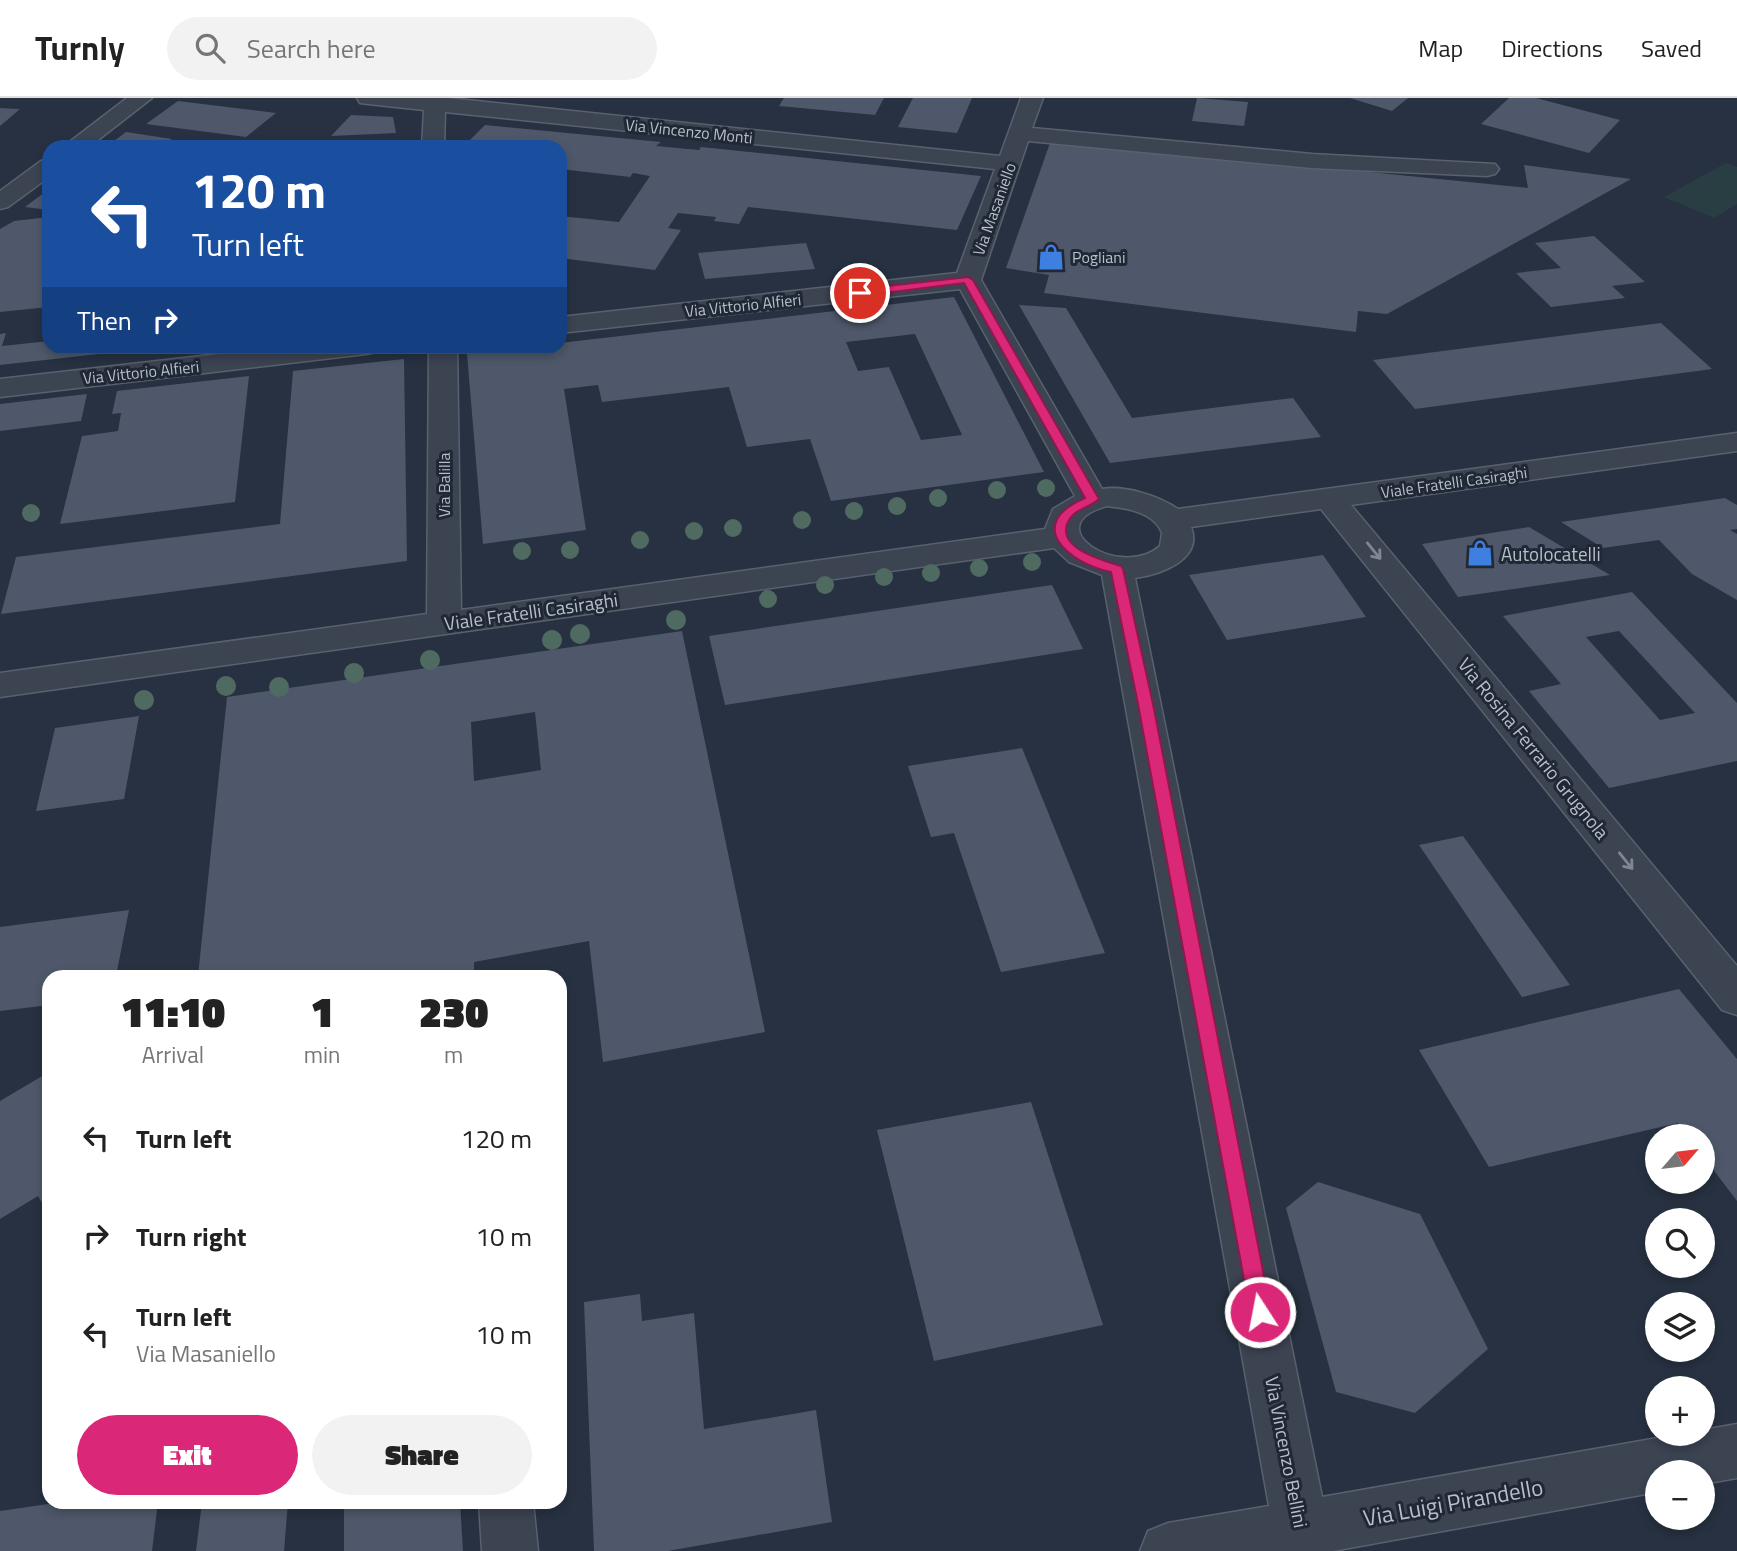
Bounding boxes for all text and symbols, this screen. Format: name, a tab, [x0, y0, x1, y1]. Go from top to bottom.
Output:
search box	[167, 17, 657, 80]
text: Turnly	[35, 23, 125, 73]
icon: search	[191, 29, 229, 67]
text: Search here	[247, 29, 376, 68]
text: Map	[1418, 30, 1463, 66]
text: Directions	[1501, 30, 1603, 66]
text: Saved	[1641, 30, 1702, 66]
street label: Via Vincenzo Monti	[624, 112, 754, 150]
text: 120 m	[192, 152, 326, 227]
street label: Via Masaniello	[966, 159, 1022, 259]
icon: left	[77, 168, 168, 259]
text: Turn left	[192, 220, 304, 268]
shop icon: Pogliani	[1036, 242, 1066, 272]
place label: Pogliani	[1072, 245, 1125, 269]
pin	[830, 263, 890, 323]
icon: arrive	[841, 274, 879, 312]
street label: Via Vittorio Alfieri	[684, 287, 802, 323]
text: Then	[77, 301, 132, 340]
icon: right	[146, 301, 184, 339]
street label: Via Vittorio Alfieri	[82, 354, 200, 390]
street label: Via Balilla	[432, 453, 456, 517]
street label: Viale Fratelli Casiraghi	[1379, 460, 1529, 504]
shop icon: Autolocatelli	[1465, 538, 1495, 568]
place label: Autolocatelli	[1501, 539, 1601, 568]
one-way arrow	[1366, 542, 1381, 560]
street label: Viale Fratelli Casiraghi	[442, 584, 620, 638]
street label: Via Rosina Ferrario Grugnola	[1451, 651, 1617, 846]
one-way arrow	[1618, 851, 1634, 869]
text: 11:10	[121, 979, 225, 1043]
text: 1	[311, 979, 334, 1043]
text: 230	[419, 979, 488, 1043]
text: Arrival	[142, 1037, 204, 1072]
text: min	[304, 1037, 340, 1072]
text: m	[444, 1037, 463, 1072]
icon: left	[77, 1119, 115, 1157]
text: Turn left	[136, 1119, 231, 1158]
text: 120 m	[461, 1119, 532, 1158]
north arrow	[1645, 1124, 1715, 1194]
map controls	[1645, 1124, 1715, 1530]
button: search	[1645, 1208, 1715, 1278]
icon: right	[77, 1217, 115, 1255]
text: Turn right	[136, 1217, 247, 1256]
text: 10 m	[475, 1217, 532, 1256]
position arrow	[1223, 1275, 1297, 1349]
button: layers	[1645, 1292, 1715, 1362]
text: Turn left	[136, 1297, 231, 1336]
icon: left	[77, 1315, 115, 1353]
text: 10 m	[475, 1315, 532, 1354]
text: Via Masaniello	[136, 1336, 276, 1371]
street label: Via Vincenzo Bellini	[1258, 1374, 1316, 1530]
button: +	[1645, 1376, 1715, 1446]
button: Exit	[77, 1415, 298, 1495]
button: Share	[312, 1415, 532, 1495]
button: −	[1645, 1460, 1715, 1530]
street label: Via Luigi Pirandello	[1360, 1469, 1546, 1535]

